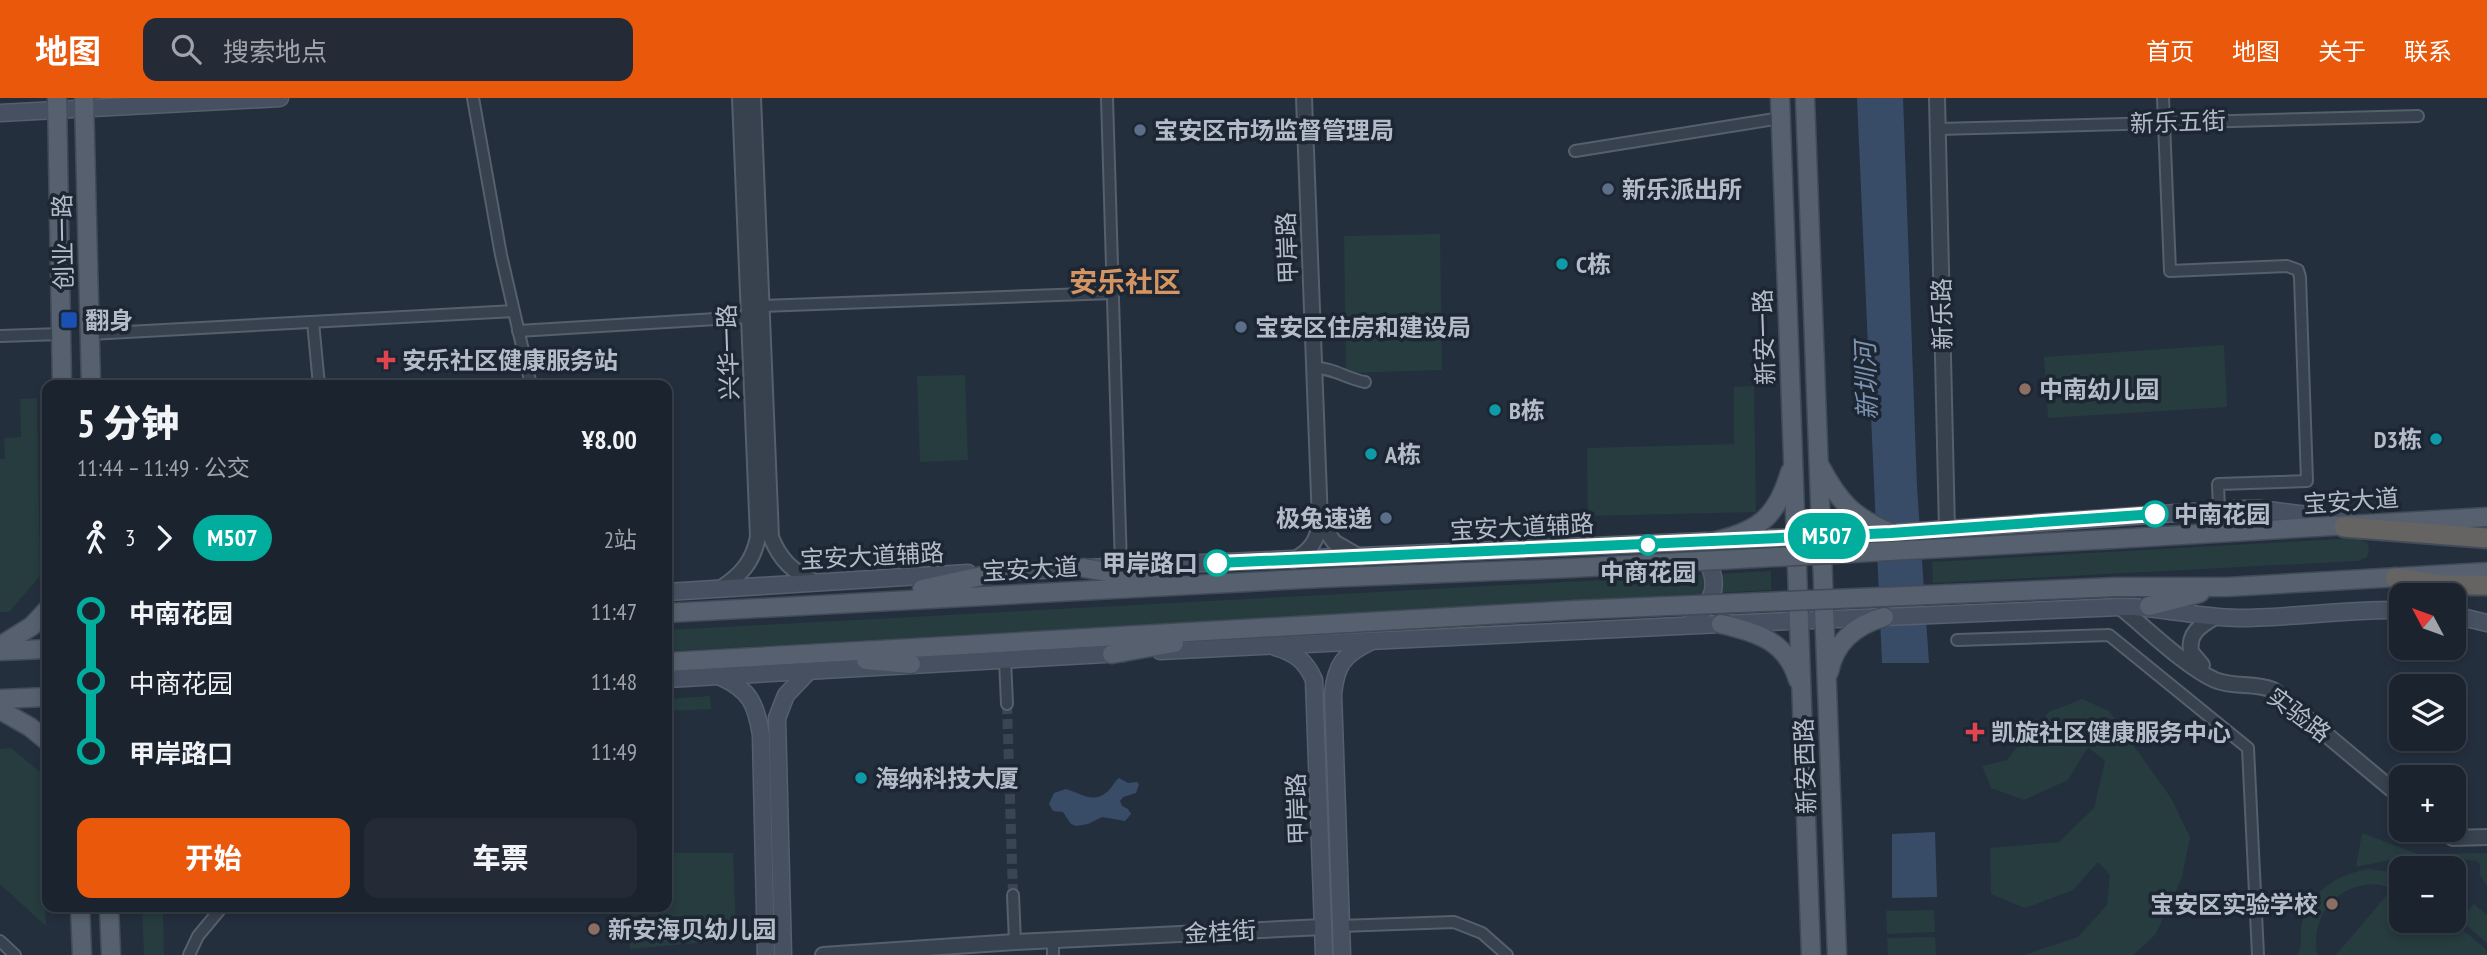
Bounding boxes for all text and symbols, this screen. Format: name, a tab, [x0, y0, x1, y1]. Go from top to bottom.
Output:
search box	[143, 18, 633, 81]
text: 地图	[35, 29, 101, 72]
icon: search	[167, 30, 205, 68]
text: 搜索地点	[223, 35, 327, 68]
text: 首页	[2146, 36, 2194, 67]
text: 地图	[2232, 36, 2280, 67]
text: 关于	[2318, 36, 2366, 67]
text: 联系	[2404, 36, 2452, 67]
street label: 新乐五街	[2129, 105, 2227, 139]
place label: 宝安区市场监督管理局	[1154, 115, 1394, 146]
marker: 宝安区市场监督管理局	[1132, 122, 1148, 138]
place label: 新乐派出所	[1622, 174, 1742, 205]
marker: 新乐派出所	[1600, 181, 1616, 197]
street label: 创业一路	[47, 194, 79, 290]
street label: 甲岸路	[1270, 211, 1304, 285]
place label: C栋	[1576, 249, 1611, 280]
marker: C栋	[1554, 256, 1570, 272]
district label: 安乐社区	[1069, 263, 1181, 300]
street label: 新乐路	[1926, 278, 1958, 350]
street label: 新安一路	[1747, 288, 1781, 386]
street label: 兴华一路	[711, 303, 745, 401]
place label: 翻身	[85, 305, 133, 336]
marker: 翻身	[59, 310, 79, 330]
place label: 宝安区住房和建设局	[1255, 312, 1471, 343]
marker: 宝安区住房和建设局	[1233, 319, 1249, 335]
water label: 新圳河	[1848, 336, 1884, 421]
place label: 安乐社区健康服务站	[402, 345, 618, 376]
marker: 安乐社区健康服务站	[376, 350, 396, 370]
place label: 中南幼儿园	[2039, 374, 2159, 405]
marker: 中南幼儿园	[2017, 381, 2033, 397]
place label: B栋	[1509, 395, 1545, 426]
text: 5 分钟	[77, 398, 179, 447]
marker: B栋	[1487, 402, 1503, 418]
text: ¥8.00	[582, 423, 637, 456]
place label: D3栋	[2374, 424, 2422, 455]
marker: D3栋	[2428, 431, 2444, 447]
place label: A栋	[1384, 439, 1421, 470]
marker: A栋	[1363, 446, 1379, 462]
text: 11:44 – 11:49 · 公交	[77, 453, 250, 482]
street label: 宝安大道	[2302, 482, 2400, 520]
place label: 中南花园	[2174, 499, 2270, 530]
marker: 中南花园	[2142, 501, 2168, 527]
place label: 极兔速递	[1276, 503, 1372, 534]
street label: 宝安大道辅路	[1449, 508, 1595, 546]
marker: 极兔速递	[1378, 510, 1394, 526]
line badge: M507	[1778, 513, 1876, 559]
icon: walk	[77, 519, 115, 557]
icon: forward	[145, 519, 183, 557]
text: M507	[1802, 520, 1852, 551]
text: M507	[207, 522, 258, 553]
text: 3	[125, 523, 135, 552]
text: 2站	[604, 525, 637, 554]
marker: 中商花园	[1638, 535, 1658, 555]
street label: 宝安大道辅路	[799, 537, 945, 575]
place label: 甲岸路口	[1102, 548, 1198, 579]
marker: 甲岸路口	[1204, 550, 1230, 576]
street label: 宝安大道	[981, 551, 1079, 587]
place label: 中商花园	[1600, 557, 1696, 588]
north arrow	[2389, 583, 2466, 660]
map controls	[2389, 583, 2466, 933]
text: 中南花园	[129, 597, 233, 630]
text: 11:47	[591, 597, 637, 626]
text: 中商花园	[129, 667, 233, 700]
text: 11:48	[591, 667, 637, 696]
button: layers	[2389, 674, 2466, 751]
street label: 实验路	[2261, 681, 2337, 749]
street label: 新安西路	[1788, 717, 1822, 815]
place label: 凯旋社区健康服务中心	[1991, 717, 2231, 748]
marker: 凯旋社区健康服务中心	[1965, 722, 1985, 742]
text: 甲岸路口	[129, 737, 233, 770]
text: 11:49	[591, 737, 637, 766]
place label: 海纳科技大厦	[875, 763, 1019, 794]
button: +	[2389, 765, 2466, 842]
marker: 海纳科技大厦	[853, 770, 869, 786]
street label: 甲岸路	[1280, 772, 1314, 846]
button: 开始	[77, 818, 350, 898]
button: 车票	[364, 818, 637, 898]
button: −	[2389, 856, 2466, 933]
place label: 宝安区实验学校	[2150, 889, 2318, 920]
marker: 宝安区实验学校	[2324, 896, 2340, 912]
place label: 新安海贝幼儿园	[608, 914, 776, 945]
street label: 金桂街	[1183, 915, 1257, 949]
marker: 新安海贝幼儿园	[586, 921, 602, 937]

